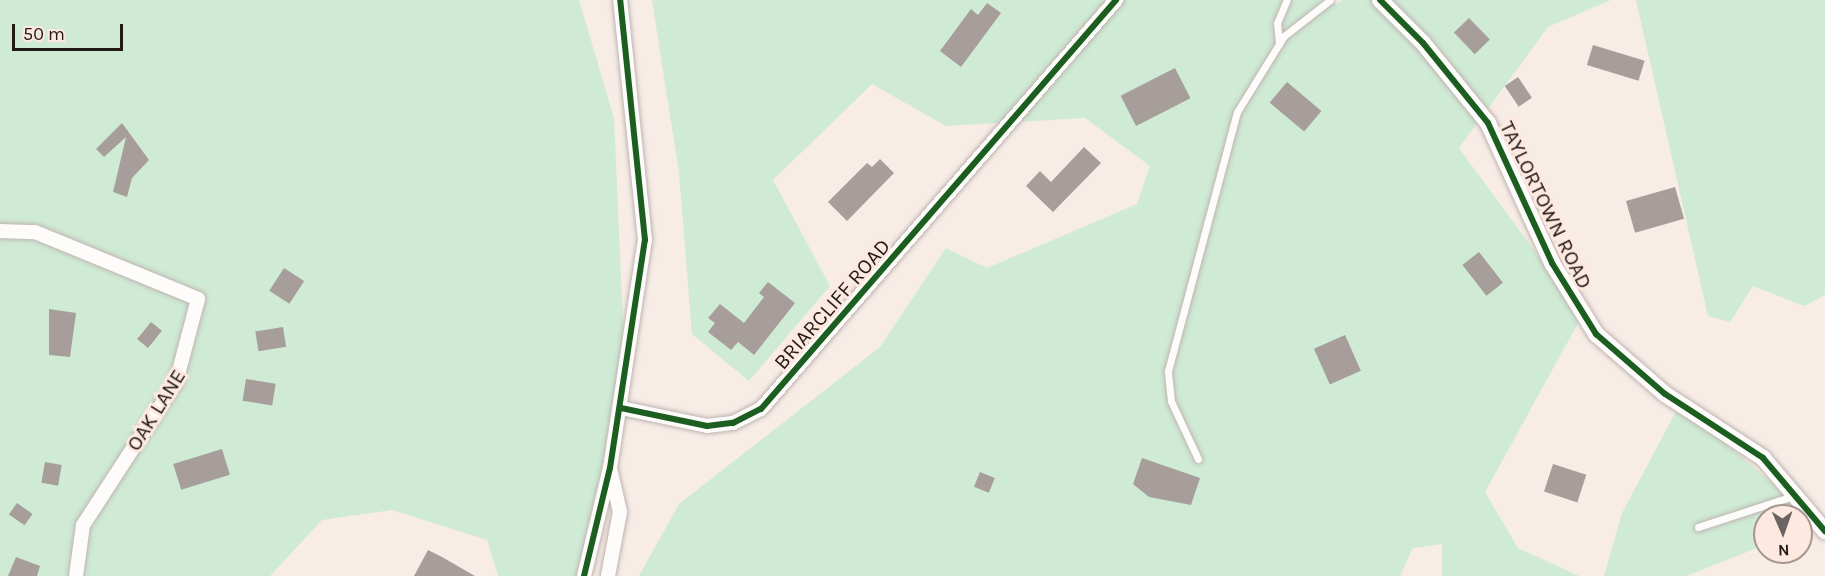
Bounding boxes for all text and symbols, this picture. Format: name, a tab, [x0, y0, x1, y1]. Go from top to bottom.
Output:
scale bar	[15, 12, 126, 50]
text: 50 m	[23, 23, 65, 45]
street label: TAYLORTOWN ROAD	[1494, 117, 1598, 293]
street label: BRIARCLIFF ROAD	[768, 234, 896, 374]
street label: OAK LANE	[121, 365, 191, 455]
north arrow	[1753, 504, 1813, 564]
text: N	[1778, 541, 1790, 560]

